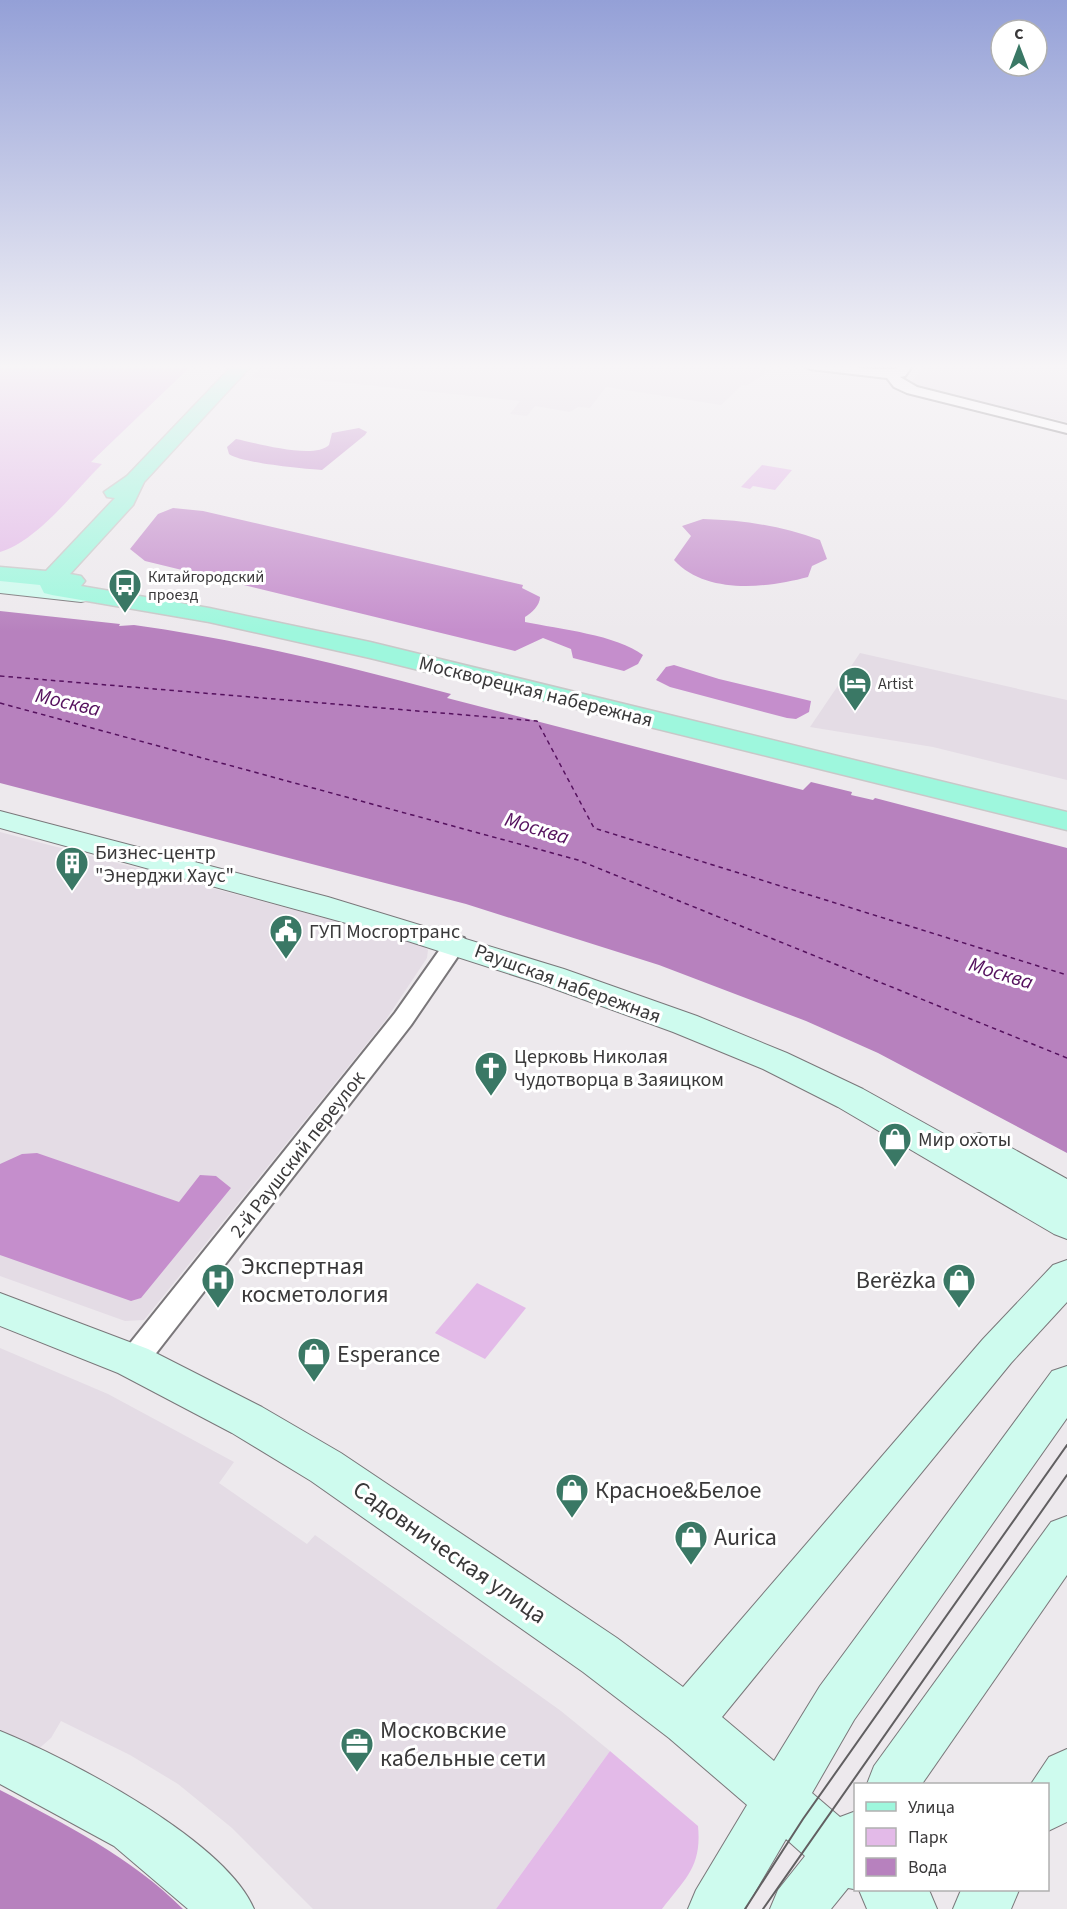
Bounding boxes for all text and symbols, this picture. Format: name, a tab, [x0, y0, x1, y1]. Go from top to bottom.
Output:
north arrow	[989, 18, 1049, 78]
text: С	[1014, 23, 1024, 45]
place label: Китайгородский проезд	[148, 566, 264, 606]
bus stop icon: Китайгородский проезд	[107, 567, 143, 614]
street label: Москворецкая набережная	[416, 649, 656, 735]
hotel icon: Artist	[837, 665, 873, 712]
place label: Artist	[878, 673, 914, 695]
water label: Москва	[33, 680, 103, 724]
water label: Москва	[501, 804, 573, 852]
place label: Бизнес-центр "Энерджи Хаус"	[95, 839, 234, 890]
building icon: Бизнес-центр "Энерджи Хаус"	[54, 845, 90, 892]
public building icon: ГУП Мосгортранс	[268, 913, 304, 960]
place label: ГУП Мосгортранс	[309, 918, 460, 946]
street label: Раушская набережная	[471, 937, 665, 1031]
water label: Москва	[965, 949, 1037, 997]
place label: Церковь Николая Чудотворца в Заяицком	[514, 1043, 724, 1094]
church icon: Церковь Николая Чудотворца в Заяицком	[473, 1050, 509, 1097]
street label: 2-й Раушский переулок	[224, 1065, 372, 1244]
shop icon: Мир охоты	[877, 1121, 913, 1168]
place label: Мир охоты	[918, 1126, 1011, 1154]
place label: Экспертная косметология	[241, 1249, 389, 1312]
hospital icon: Экспертная косметология	[200, 1262, 236, 1309]
shop icon: Berёzka	[941, 1262, 977, 1309]
place label: Berёzka	[856, 1263, 936, 1298]
shop icon: Esperance	[296, 1336, 332, 1383]
place label: Esperance	[337, 1337, 440, 1372]
street label: Садовническая улица	[346, 1472, 554, 1633]
shop icon: Красное&Белое	[554, 1472, 590, 1519]
place label: Красное&Белое	[595, 1473, 761, 1508]
shop icon: Aurica	[673, 1519, 709, 1566]
place label: Aurica	[714, 1520, 777, 1555]
place label: Московские кабельные сети	[380, 1713, 546, 1776]
office icon: Московские кабельные сети	[339, 1726, 375, 1773]
legend	[854, 1783, 1049, 1891]
text: Улица	[908, 1795, 955, 1820]
text: Парк	[908, 1825, 948, 1850]
text: Вода	[908, 1855, 947, 1880]

